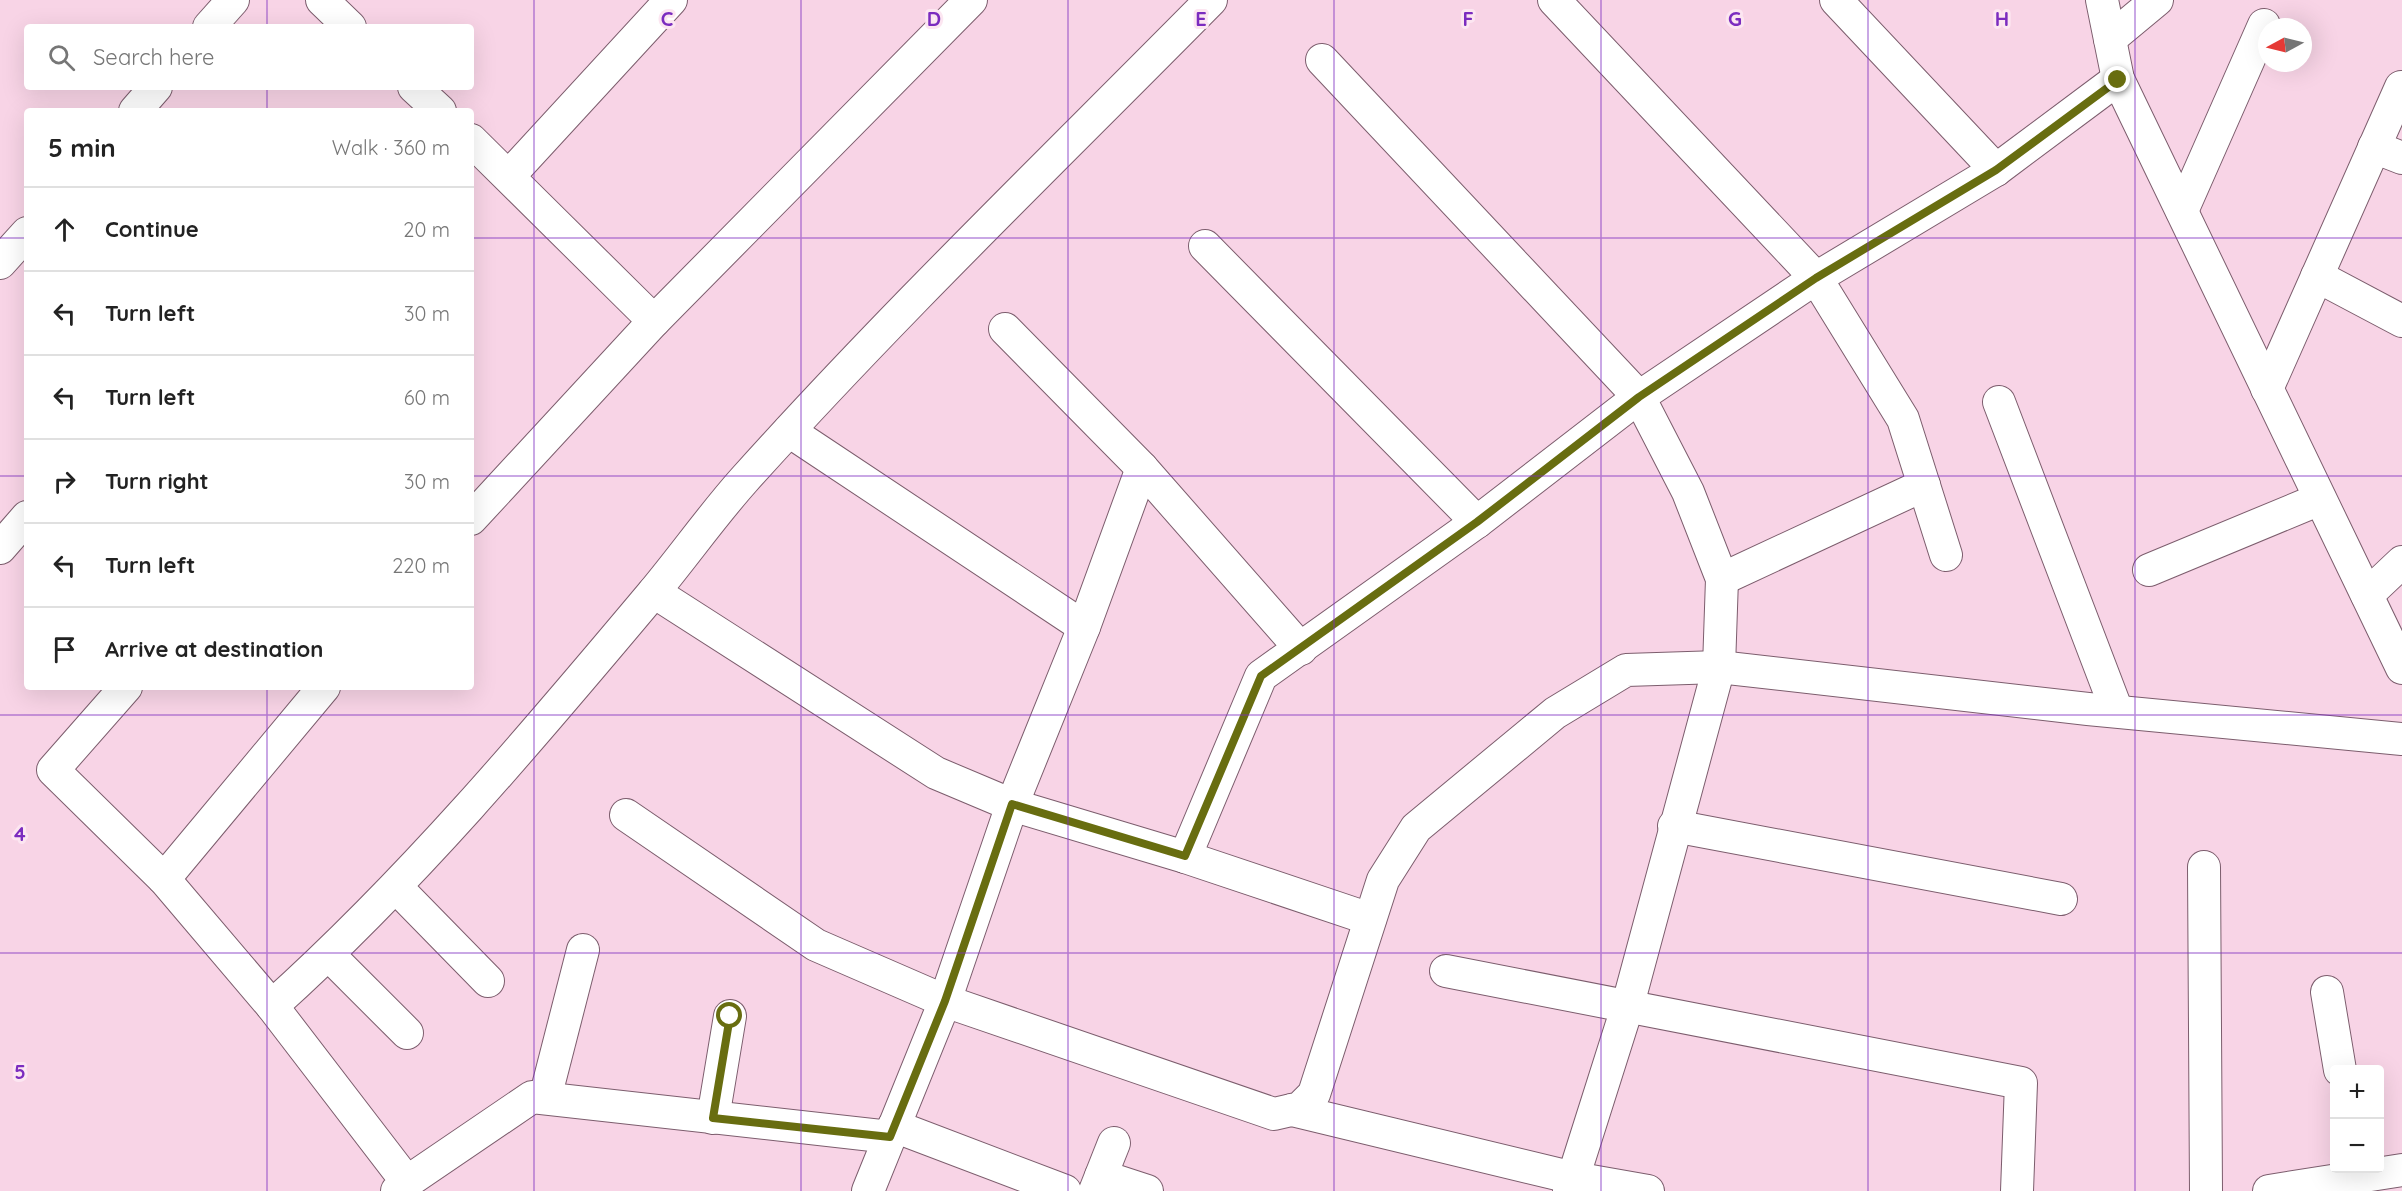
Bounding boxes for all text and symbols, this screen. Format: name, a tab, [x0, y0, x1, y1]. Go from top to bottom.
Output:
text: C	[661, 6, 674, 31]
text: D	[927, 6, 941, 31]
text: E	[1195, 6, 1207, 31]
text: F	[1462, 6, 1474, 31]
text: G	[1728, 6, 1742, 31]
text: H	[1995, 6, 2009, 31]
north arrow	[2258, 18, 2312, 72]
search box	[24, 24, 474, 90]
icon: search	[45, 41, 78, 74]
text: Search here	[93, 43, 214, 71]
route end	[2104, 66, 2130, 92]
text: 5 min	[48, 131, 116, 164]
text: Walk · 360 m	[332, 135, 450, 160]
icon: ahead	[48, 213, 81, 246]
text: Continue	[105, 215, 199, 243]
text: 20 m	[403, 217, 450, 242]
icon: left	[48, 297, 81, 330]
text: Turn left	[105, 299, 195, 327]
text: 30 m	[404, 301, 450, 326]
icon: left	[48, 381, 81, 414]
text: Turn left	[105, 383, 195, 411]
text: 60 m	[404, 385, 450, 410]
icon: right	[48, 465, 81, 498]
text: Turn right	[105, 467, 209, 495]
text: 30 m	[404, 469, 450, 494]
icon: left	[48, 549, 81, 582]
text: Turn left	[105, 551, 195, 579]
text: 220 m	[392, 553, 450, 578]
icon: arrive	[48, 633, 81, 666]
text: Arrive at destination	[105, 635, 323, 663]
text: 4	[14, 821, 26, 846]
route start	[716, 1002, 742, 1028]
text: 5	[14, 1059, 26, 1084]
map controls	[2330, 1065, 2384, 1173]
button: +	[2330, 1065, 2384, 1119]
button: −	[2330, 1119, 2384, 1173]

